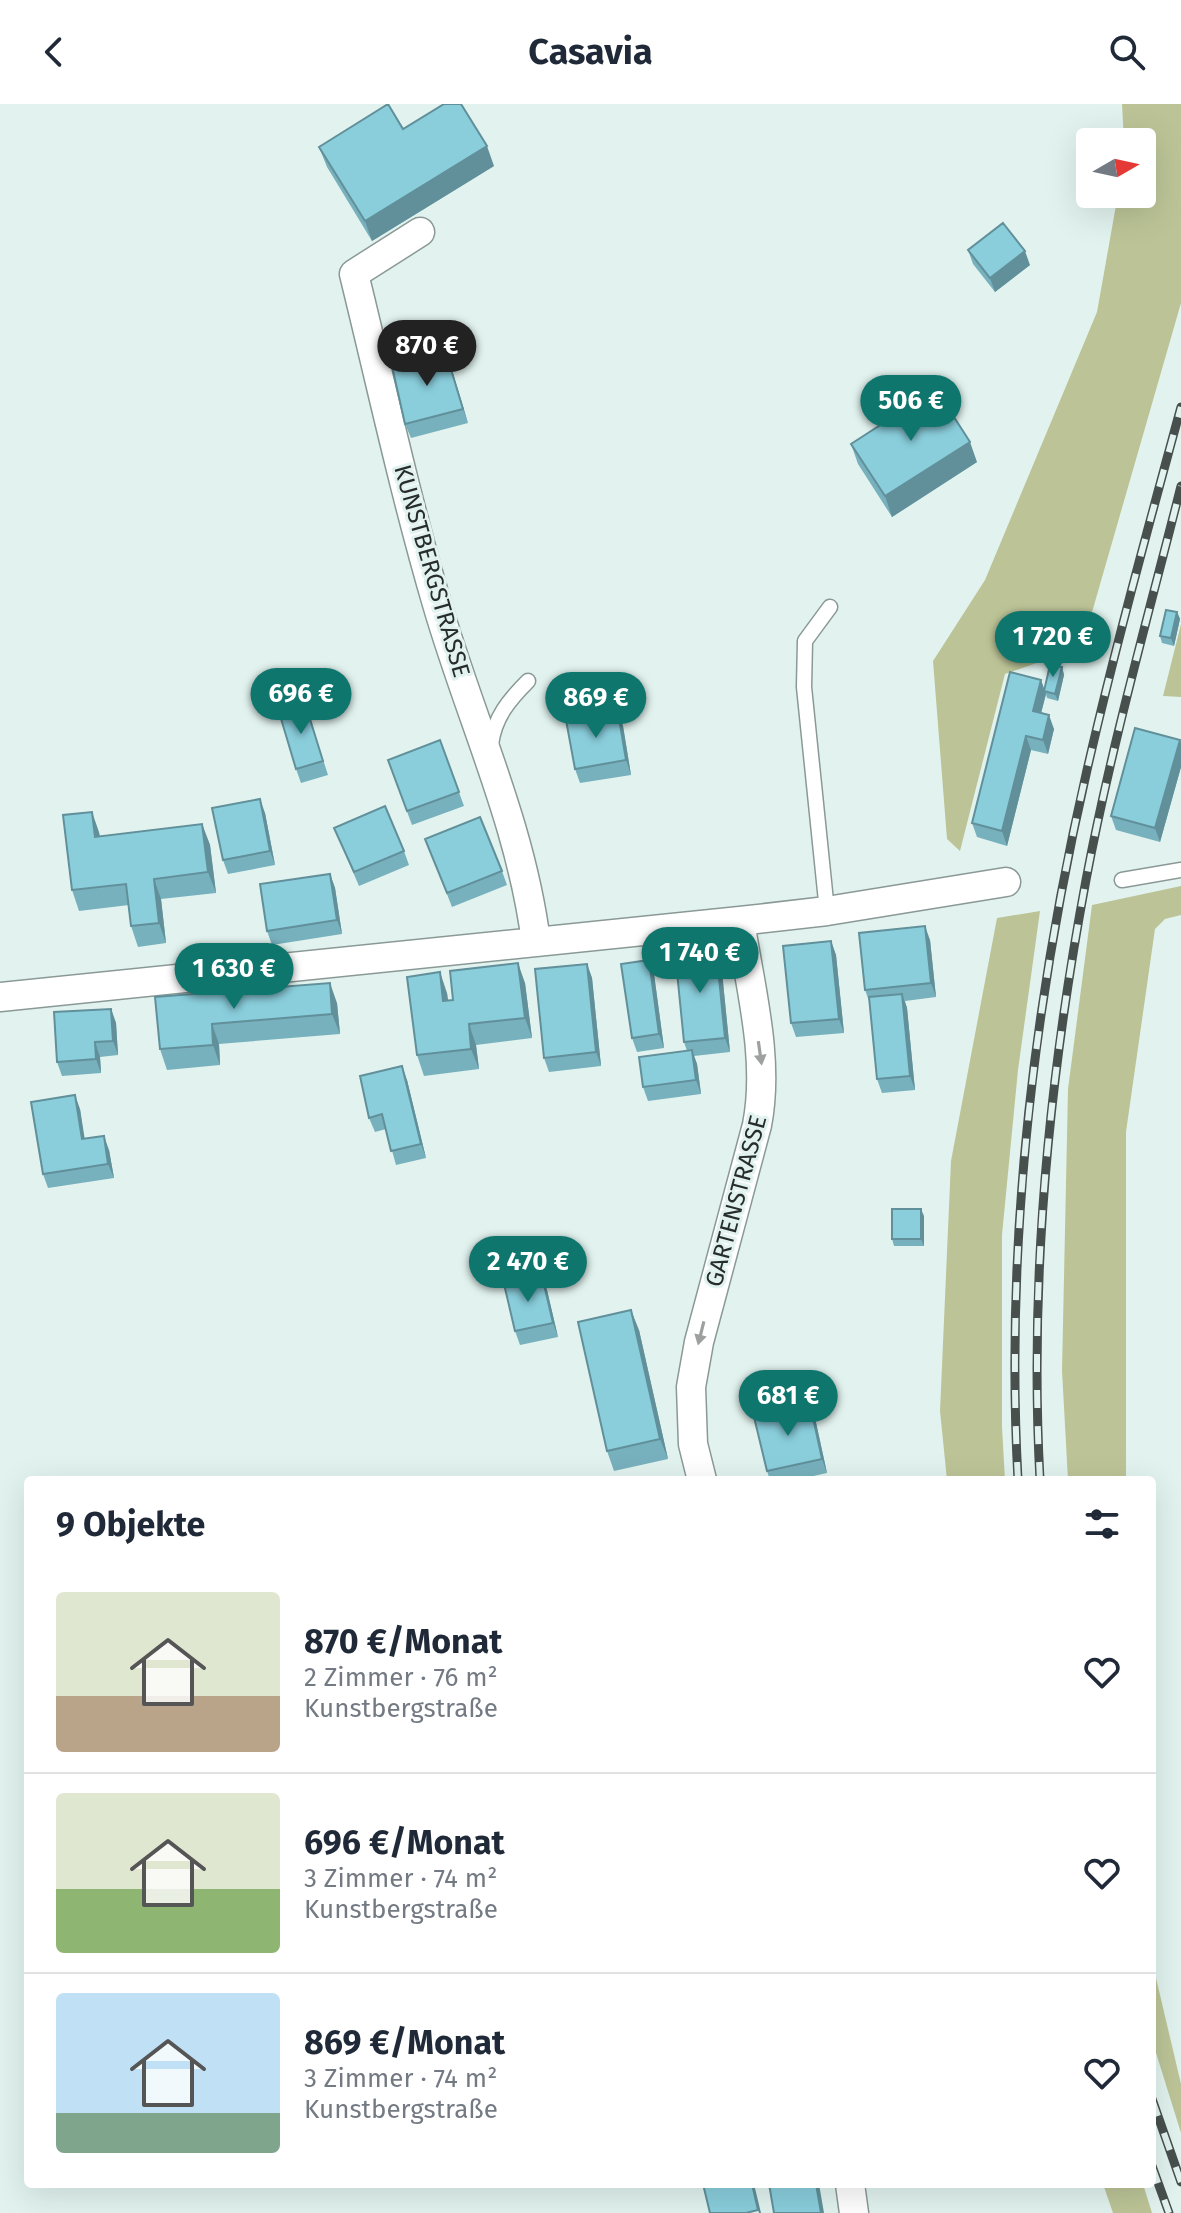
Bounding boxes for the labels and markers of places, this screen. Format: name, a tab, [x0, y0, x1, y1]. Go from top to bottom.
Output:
pin: 870 €	[371, 320, 483, 388]
pin: 506 €	[855, 375, 967, 443]
pin: 1 720 €	[979, 611, 1127, 679]
pin: 696 €	[245, 668, 357, 736]
pin: 869 €	[540, 672, 652, 740]
pin: 1 740 €	[626, 927, 774, 995]
pin: 1 630 €	[160, 943, 308, 1011]
pin: 2 470 €	[454, 1236, 602, 1304]
pin: 681 €	[732, 1370, 844, 1438]

